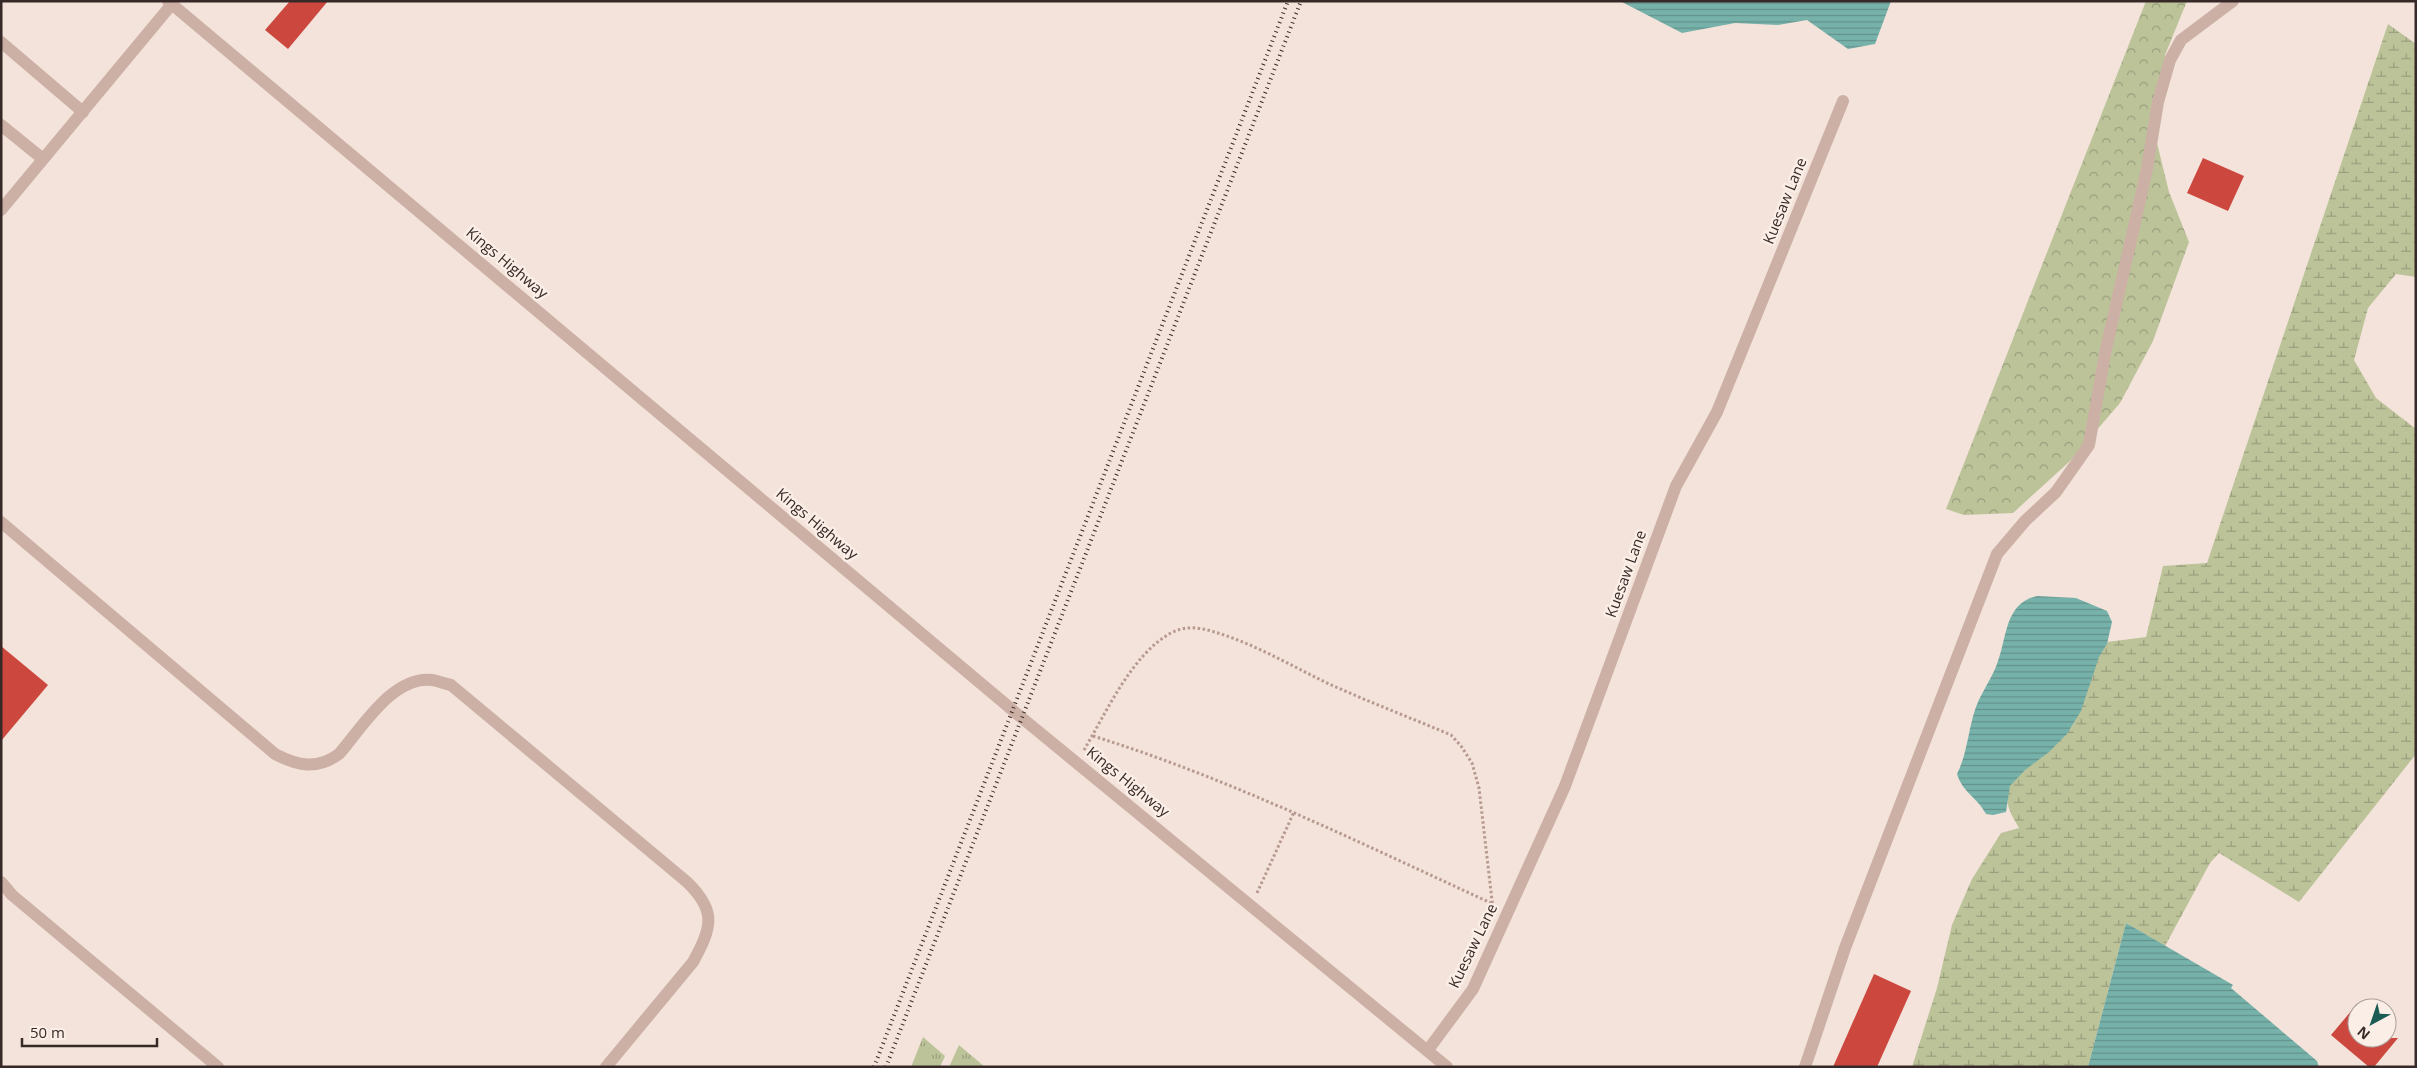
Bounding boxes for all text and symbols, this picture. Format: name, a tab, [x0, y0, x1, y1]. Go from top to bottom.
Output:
street label: Kuesaw Lane	[1758, 154, 1811, 247]
street label: Kings Highway	[463, 222, 553, 303]
street label: Kings Highway	[773, 483, 863, 564]
street label: Kuesaw Lane	[1600, 527, 1650, 620]
street label: Kings Highway	[1083, 742, 1175, 821]
street label: Kuesaw Lane	[1443, 900, 1501, 991]
north arrow	[2347, 998, 2397, 1048]
scale bar	[22, 1016, 158, 1048]
text: 50 m	[30, 1022, 65, 1042]
text: N	[2353, 1022, 2374, 1044]

